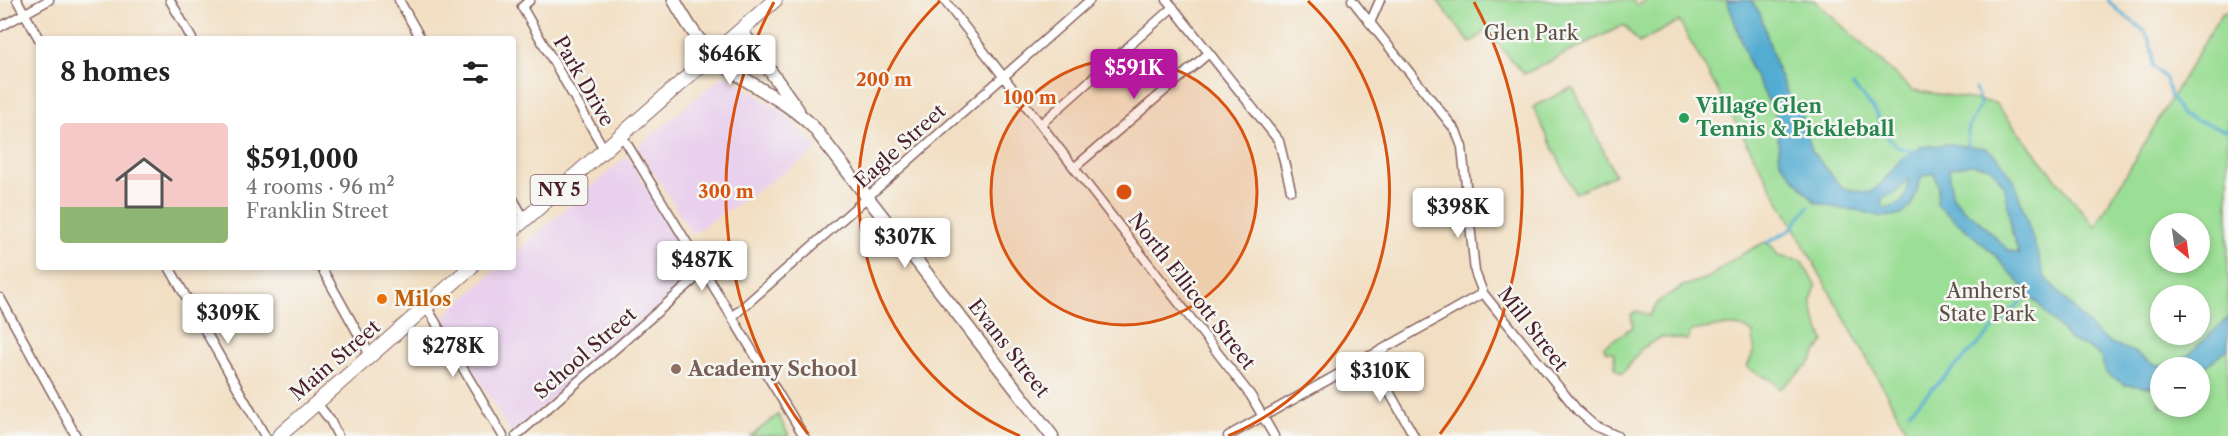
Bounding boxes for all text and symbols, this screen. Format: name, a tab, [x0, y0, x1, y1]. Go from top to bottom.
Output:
park label: Glen Park	[1484, 21, 1580, 45]
street label: Park Drive	[549, 32, 619, 130]
pin: $646K	[688, 35, 772, 86]
text: $646K	[699, 42, 761, 66]
pin: $591K	[1092, 49, 1176, 100]
text: 8 homes	[60, 56, 170, 88]
icon: filters	[459, 56, 492, 89]
text: $591K	[1104, 56, 1164, 80]
text: 200 m	[856, 69, 912, 91]
text: 100 m	[1003, 87, 1057, 109]
place label: Village Glen Tennis & Pickleball	[1695, 94, 1895, 141]
street label: Eagle Street	[850, 99, 950, 193]
marker: Village Glen Tennis & Pickleball	[1677, 111, 1691, 125]
text: $591,000	[246, 143, 359, 175]
icon: home	[108, 147, 180, 219]
text: 4 rooms · 96 m²	[246, 175, 395, 199]
road number: NY 5	[530, 175, 588, 205]
text: 300 m	[698, 181, 754, 203]
centre of rings	[1114, 182, 1134, 202]
pin: $398K	[1416, 188, 1500, 239]
text: $398K	[1427, 195, 1489, 219]
text: Franklin Street	[246, 199, 388, 223]
street label: North Ellicott Street	[1123, 208, 1261, 374]
north arrow	[2150, 213, 2210, 273]
map controls	[2150, 213, 2210, 417]
pin: $307K	[863, 218, 947, 269]
text: $307K	[874, 225, 936, 249]
pin: $487K	[660, 241, 744, 292]
text: $487K	[671, 248, 733, 272]
park label: Amherst State Park	[1939, 279, 2037, 326]
street label: Mill Street	[1493, 282, 1573, 376]
button: +	[2150, 285, 2210, 345]
place label: Milos	[394, 287, 451, 311]
marker: Milos	[375, 292, 389, 306]
pin: $309K	[186, 294, 270, 345]
street label: Evans Street	[963, 294, 1055, 402]
text: $309K	[196, 301, 260, 325]
street label: School Street	[529, 302, 641, 404]
street label: Main Street	[285, 314, 385, 406]
pin: $278K	[411, 327, 495, 378]
text: $278K	[422, 334, 484, 358]
pin: $310K	[1338, 352, 1422, 403]
place label: Academy School	[687, 357, 857, 381]
button: −	[2150, 357, 2210, 417]
text: $310K	[1350, 359, 1410, 383]
marker: Academy School	[669, 362, 683, 376]

